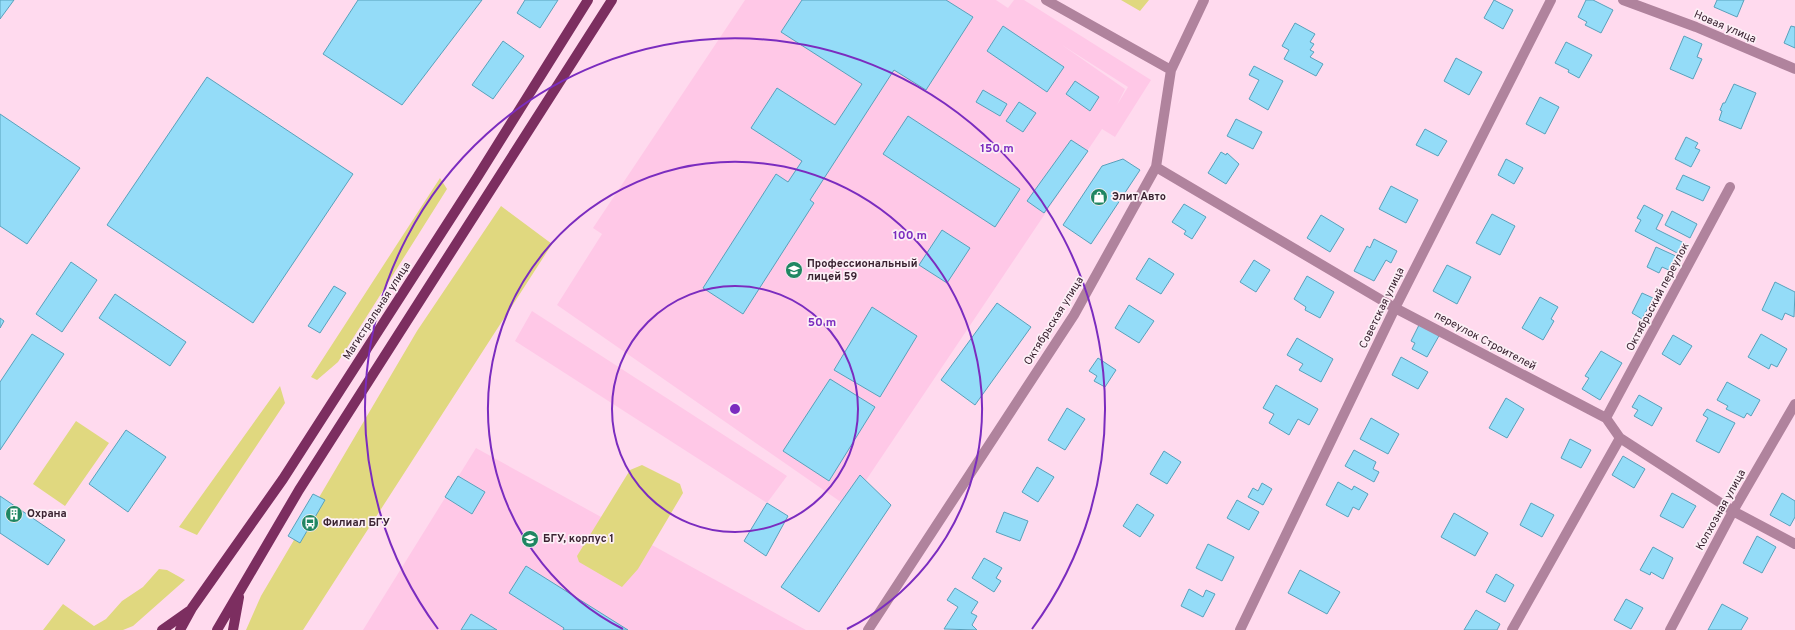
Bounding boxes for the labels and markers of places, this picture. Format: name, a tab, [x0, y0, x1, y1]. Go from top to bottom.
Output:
shop icon: Элит Авто	[1089, 187, 1109, 207]
place label: Элит Авто	[1112, 190, 1166, 204]
place label: Профессиональный лицей 59	[807, 257, 918, 284]
school or university icon: Профессиональный лицей 59	[784, 260, 804, 280]
centre of rings	[728, 402, 742, 416]
building icon: Охрана	[4, 504, 24, 524]
place label: Охрана	[27, 507, 67, 521]
bus stop icon: Филиал БГУ	[300, 513, 320, 533]
place label: Филиал БГУ	[323, 516, 390, 530]
school or university icon: БГУ, корпус 1	[520, 529, 540, 549]
place label: БГУ, корпус 1	[543, 532, 614, 546]

